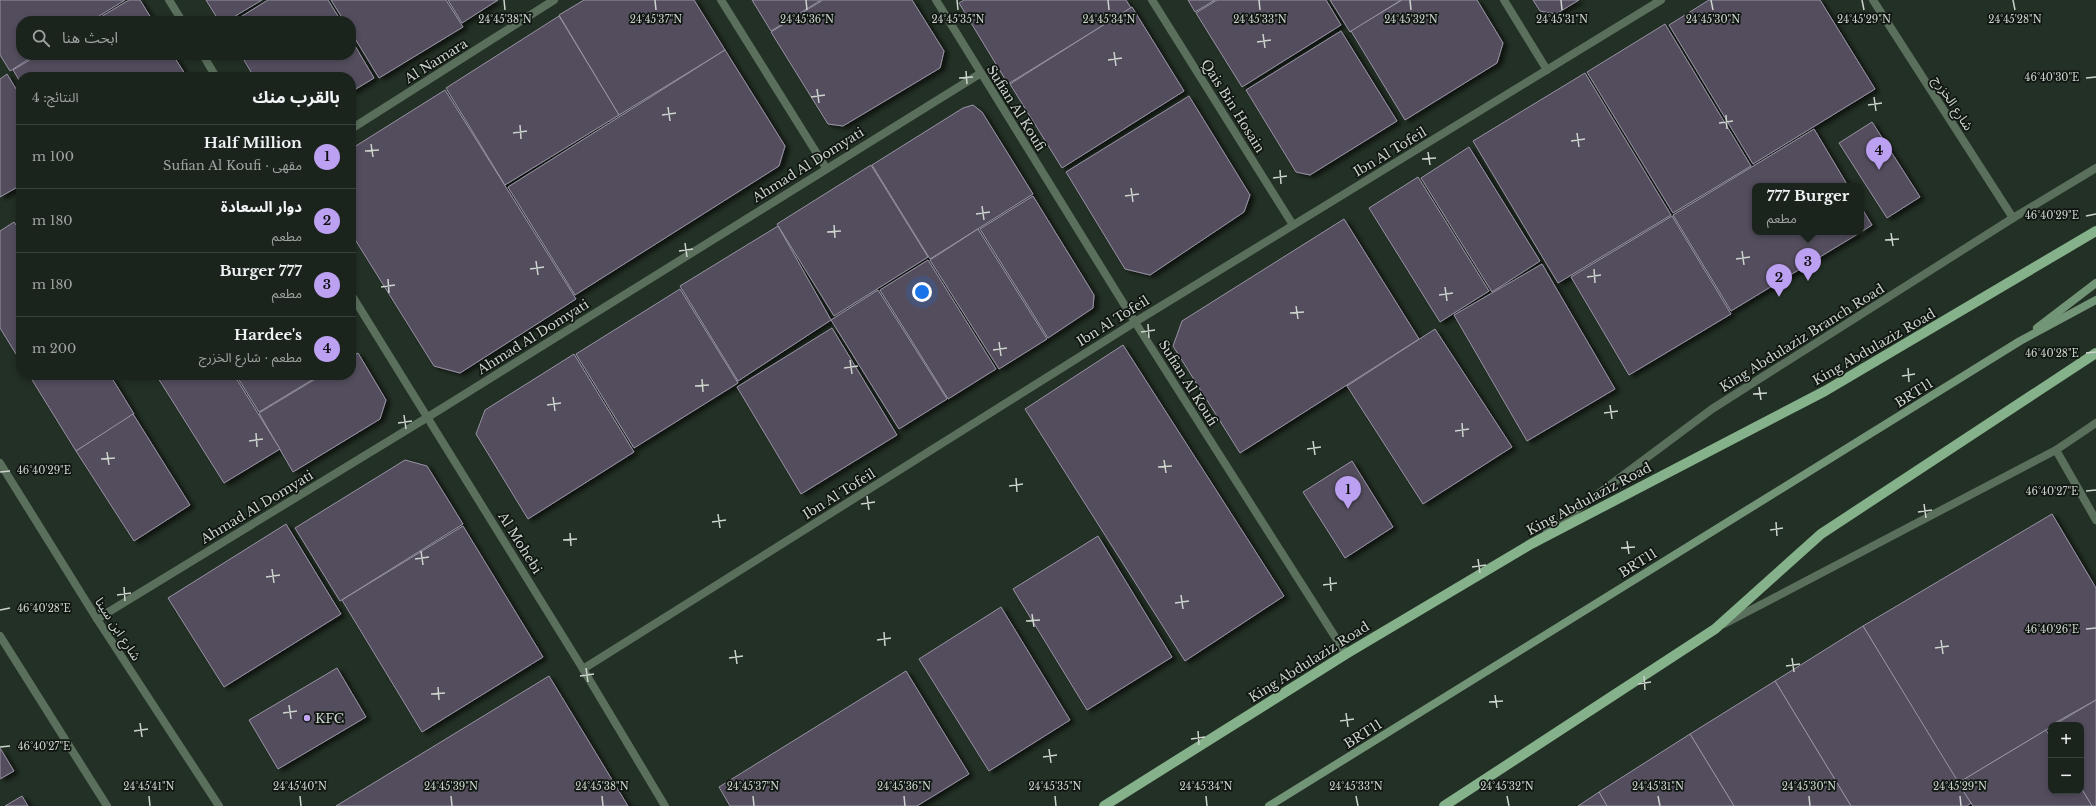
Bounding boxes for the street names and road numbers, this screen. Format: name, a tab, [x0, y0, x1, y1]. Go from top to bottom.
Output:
street label: Al Namara	[401, 35, 471, 88]
street label: Qais Bin Hosain	[1197, 56, 1269, 156]
street label: Sufian Al Koufi	[983, 62, 1050, 155]
street label: شارع الخزرج	[1927, 72, 1977, 135]
street label: Ahmad Al Domyati	[748, 123, 867, 207]
street label: Ibn Al Tofeil	[1350, 123, 1430, 181]
street label: King Abdulaziz Branch Road	[1716, 280, 1888, 396]
street label: Ibn Al Tofeil	[1074, 292, 1152, 350]
street label: Ahmad Al Domyati	[473, 295, 592, 379]
street label: King Abdulaziz Road	[1810, 305, 1939, 389]
street label: Sufian Al Koufi	[1155, 337, 1222, 430]
street label: BRT11	[1892, 375, 1936, 411]
street label: King Abdulaziz Road	[1524, 459, 1655, 539]
street label: Ibn Al Tofeil	[800, 465, 878, 523]
street label: Ahmad Al Domyati	[197, 466, 317, 548]
street label: Al Mohebi	[494, 508, 546, 578]
street label: BRT11	[1616, 545, 1660, 581]
street label: شارع ابن سينا	[90, 594, 145, 665]
street label: King Abdulaziz Road	[1246, 618, 1373, 706]
street label: BRT11	[1341, 716, 1385, 752]

